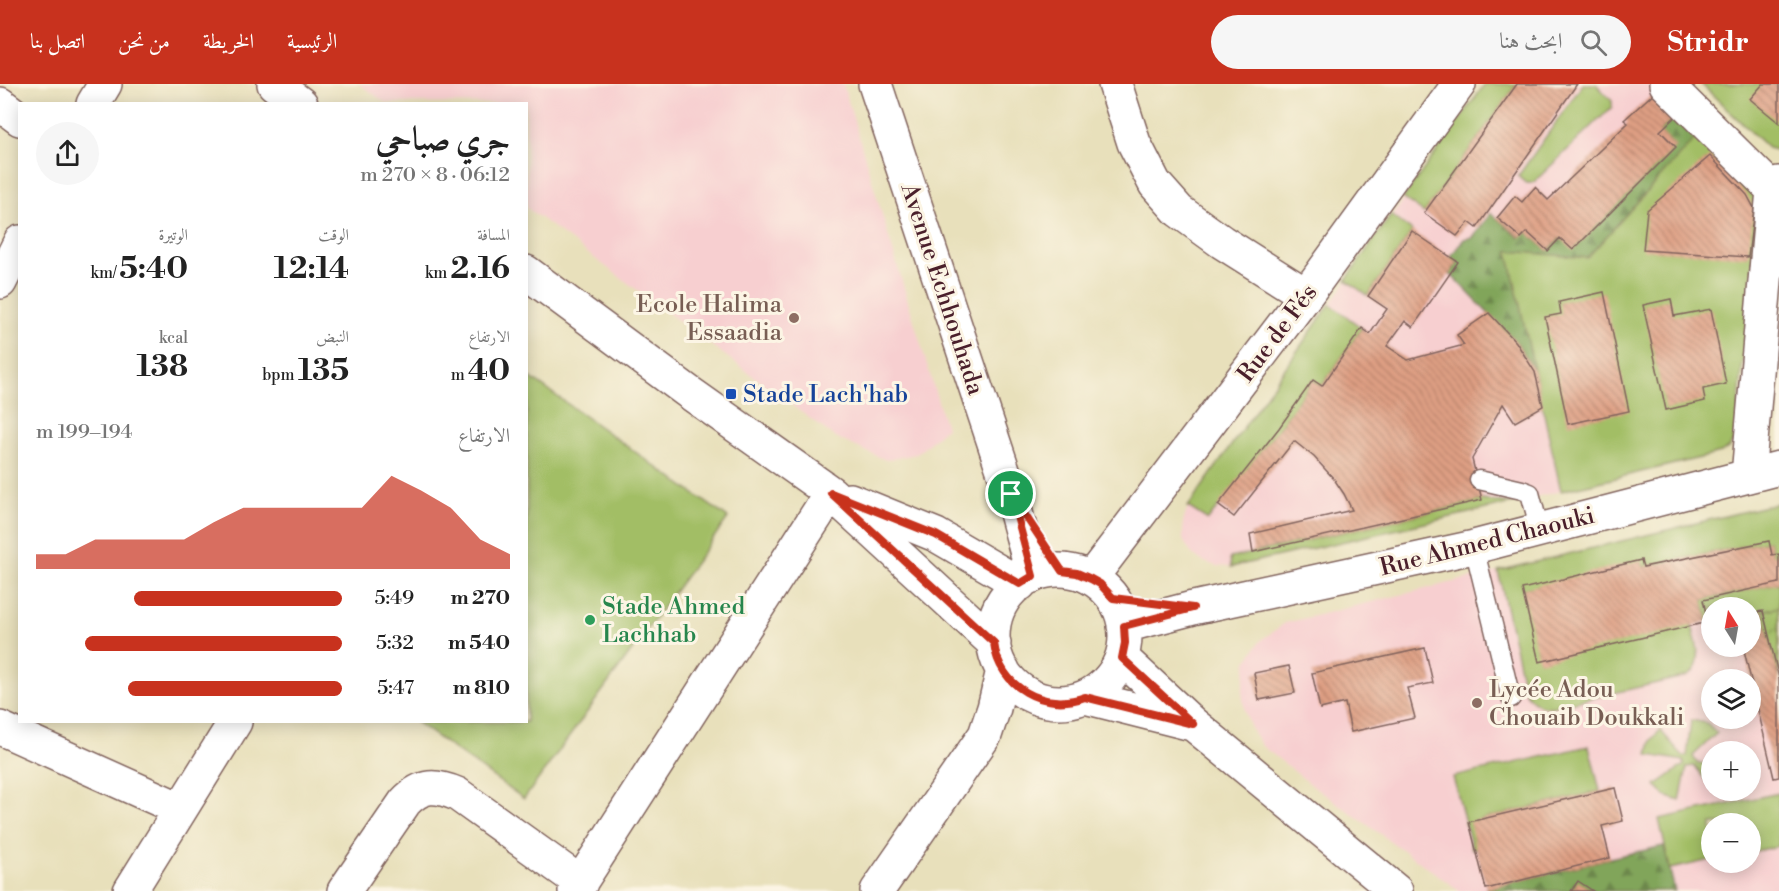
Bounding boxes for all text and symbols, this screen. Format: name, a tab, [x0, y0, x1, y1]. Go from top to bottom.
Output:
search box	[1211, 15, 1631, 69]
text: Stridr	[1667, 25, 1749, 60]
icon: search	[1577, 26, 1610, 59]
text: ابحث هنا	[1499, 28, 1562, 55]
text: اتصل بنا	[30, 29, 85, 55]
text: من نحن	[118, 29, 170, 55]
text: الخريطة	[203, 29, 254, 55]
text: الرئيسية	[287, 29, 337, 55]
text: جري صباحي	[376, 120, 510, 161]
button: share	[36, 122, 99, 185]
text: 06:12 · 8 × 270 m	[360, 163, 510, 188]
street label: Avenue Echhouhada	[893, 179, 991, 400]
text: الوتيرة	[158, 225, 188, 245]
text: الوقت	[318, 225, 349, 245]
text: المسافة	[477, 225, 510, 245]
text: 5:40	[119, 250, 188, 288]
text: 12:14	[274, 250, 349, 288]
text: 2.16	[451, 250, 510, 288]
text: /km	[91, 263, 119, 283]
text: km	[425, 263, 451, 283]
street label: Rue de Fés	[1231, 279, 1324, 388]
place label: Ecole Halima Essaadia	[636, 290, 783, 348]
marker: Ecole Halima Essaadia	[787, 311, 801, 325]
text: النبض	[316, 327, 349, 347]
text: الارتفاع	[468, 327, 510, 347]
text: kcal	[159, 328, 188, 348]
text: 138	[136, 348, 188, 386]
text: 135	[298, 352, 349, 390]
text: 40	[468, 352, 510, 390]
text: bpm	[262, 365, 298, 385]
text: m	[451, 365, 468, 385]
place label: Stade Lach'hab	[743, 380, 908, 410]
marker: Stade Lach'hab	[724, 387, 738, 401]
text: 194–199 m	[36, 420, 132, 445]
text: الارتفاع	[458, 424, 510, 449]
pin	[985, 468, 1036, 519]
icon: arrive	[994, 477, 1027, 510]
street label: Rue Ahmed Chaouki	[1377, 501, 1598, 583]
text: 5:49	[374, 586, 414, 611]
text: 270 m	[451, 586, 510, 611]
place label: Stade Ahmed Lachhab	[602, 592, 745, 650]
north arrow	[1701, 597, 1761, 657]
map controls	[1701, 597, 1761, 873]
marker: Stade Ahmed Lachhab	[583, 613, 597, 627]
text: 5:32	[376, 631, 414, 656]
text: 540 m	[448, 631, 510, 656]
button: layers	[1701, 669, 1761, 729]
place label: Lycée Adou Chouaib Doukkali	[1489, 675, 1685, 733]
text: 5:47	[377, 676, 414, 701]
text: 810 m	[453, 676, 510, 701]
marker: Lycée Adou Chouaib Doukkali	[1470, 696, 1484, 710]
button: +	[1701, 741, 1761, 801]
button: −	[1701, 813, 1761, 873]

